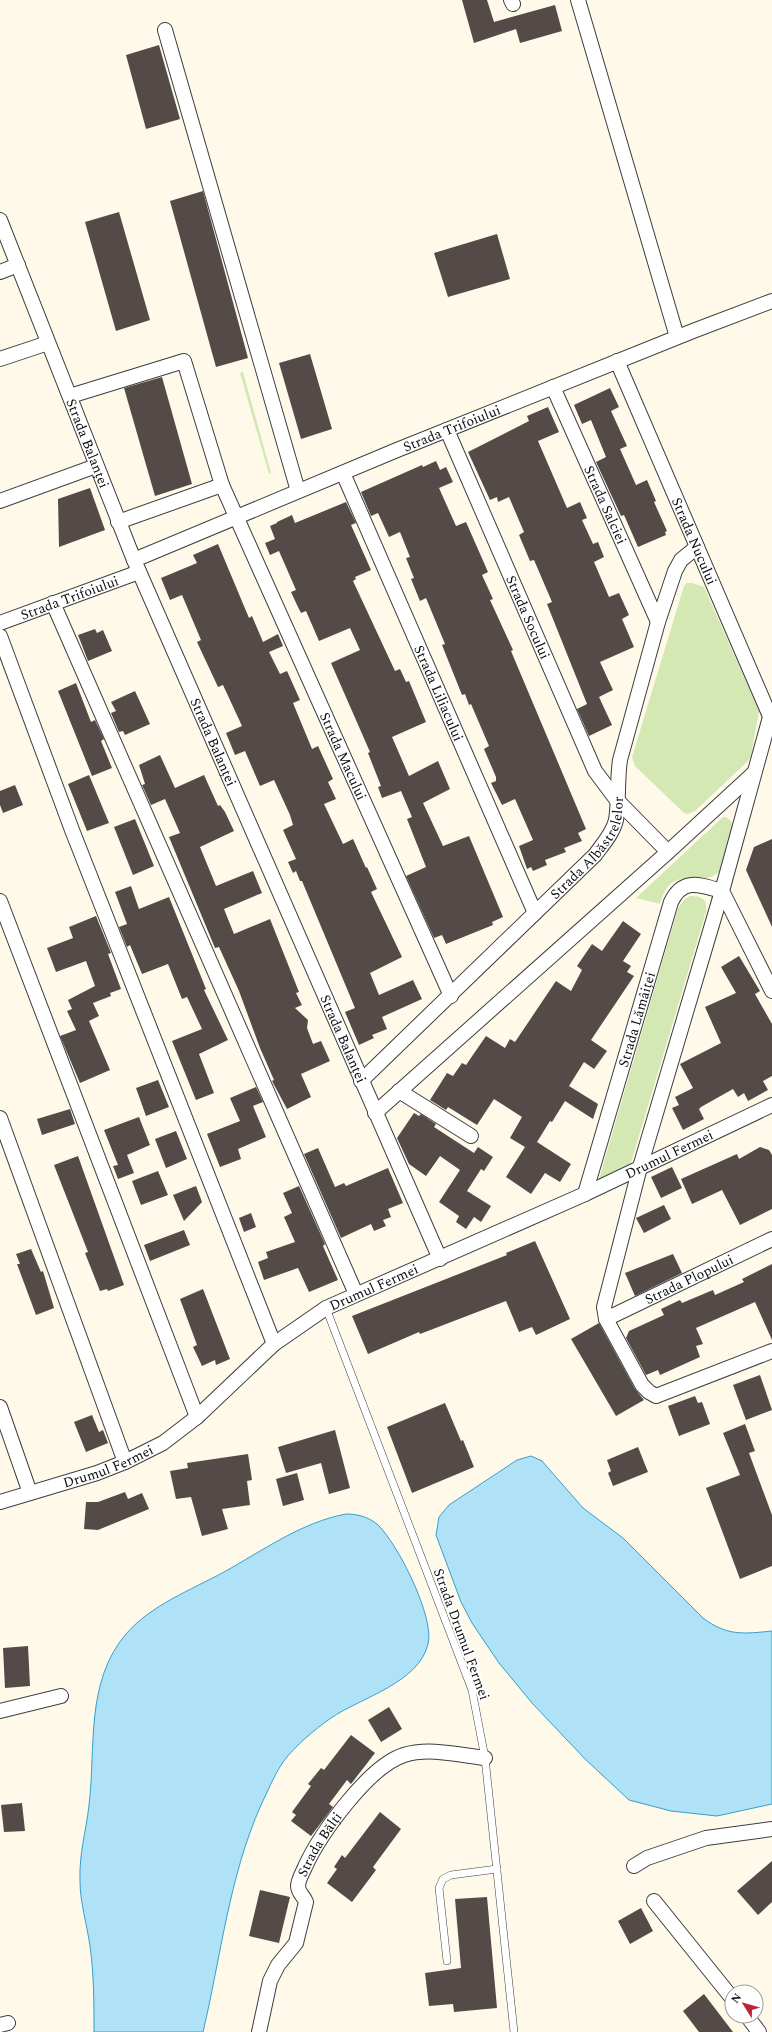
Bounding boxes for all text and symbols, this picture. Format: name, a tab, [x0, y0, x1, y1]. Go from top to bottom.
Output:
street label: Strada Balanței	[60, 396, 115, 491]
street label: Strada Trifoiului	[400, 399, 504, 458]
street label: Strada Salciei	[578, 462, 632, 548]
street label: Strada Nucului	[666, 494, 722, 588]
street label: Strada Trifoiului	[17, 570, 122, 626]
street label: Strada Socului	[500, 572, 555, 663]
street label: Strada Liliacului	[408, 642, 469, 745]
street label: Strada Balanței	[185, 694, 242, 790]
street label: Strada Macului	[314, 709, 372, 804]
street label: Strada Albăstrelelor	[545, 796, 629, 904]
street label: Strada Lămâiței	[613, 969, 661, 1070]
street label: Strada Balanței	[314, 991, 372, 1086]
street label: Drumul Fermei	[622, 1124, 717, 1184]
street label: Strada Plopului	[641, 1249, 737, 1310]
street label: Drumul Fermei	[326, 1259, 422, 1316]
street label: Drumul Fermei	[61, 1439, 157, 1494]
street label: Strada Drumul Fermei	[428, 1565, 495, 1703]
street label: Strada Bălți	[292, 1807, 347, 1880]
north arrow	[724, 1984, 764, 2024]
text: N	[727, 1990, 746, 2007]

